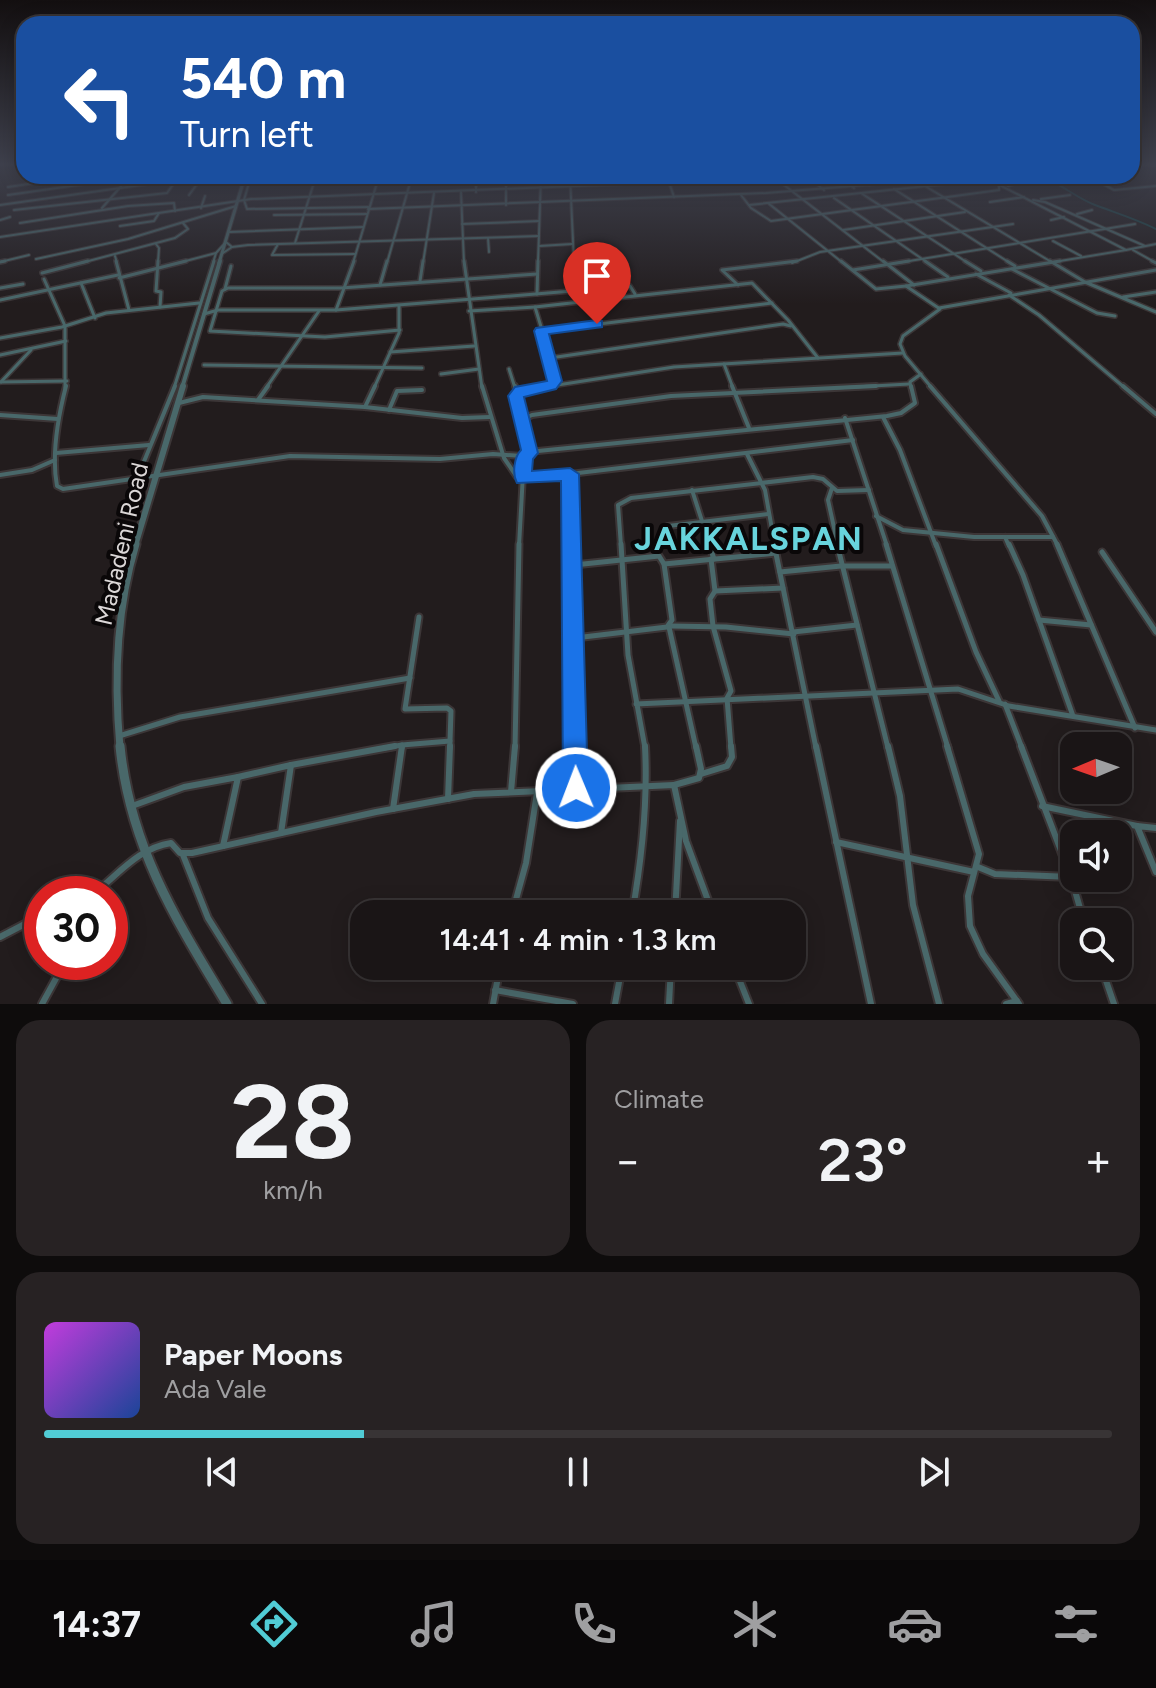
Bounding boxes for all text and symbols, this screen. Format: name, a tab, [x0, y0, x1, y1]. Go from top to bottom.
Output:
text: 540 m	[180, 45, 346, 112]
icon: left	[48, 48, 152, 152]
text: Turn left	[180, 113, 314, 156]
pin	[563, 242, 631, 324]
icon: arrive	[575, 254, 619, 298]
street label: Madadeni Road	[89, 460, 154, 628]
district label: JAKKALSPAN	[634, 520, 864, 558]
north arrow	[1060, 732, 1132, 804]
map controls	[1060, 732, 1132, 980]
position arrow	[534, 746, 618, 830]
button: sound	[1060, 820, 1132, 892]
speed limit sign: 30	[24, 876, 128, 980]
button: search	[1060, 908, 1132, 980]
text: 14:41 · 4 min · 1.3 km	[440, 921, 716, 958]
text: 28	[231, 1059, 355, 1184]
text: Climate	[614, 1083, 704, 1115]
text: 23°	[818, 1124, 908, 1196]
text: −	[614, 1134, 641, 1187]
text: +	[1085, 1134, 1112, 1187]
text: km/h	[263, 1174, 323, 1206]
text: Paper Moons	[164, 1336, 343, 1373]
text: Ada Vale	[164, 1373, 267, 1405]
icon: previous	[200, 1450, 244, 1494]
icon: pause	[556, 1450, 600, 1494]
icon: next	[912, 1450, 956, 1494]
icon: directions	[246, 1596, 302, 1652]
icon: music	[406, 1596, 462, 1652]
icon: phone	[566, 1596, 622, 1652]
icon: climate	[727, 1596, 783, 1652]
icon: car	[887, 1596, 943, 1652]
icon: filters	[1048, 1596, 1104, 1652]
text: 14:37	[52, 1603, 141, 1646]

